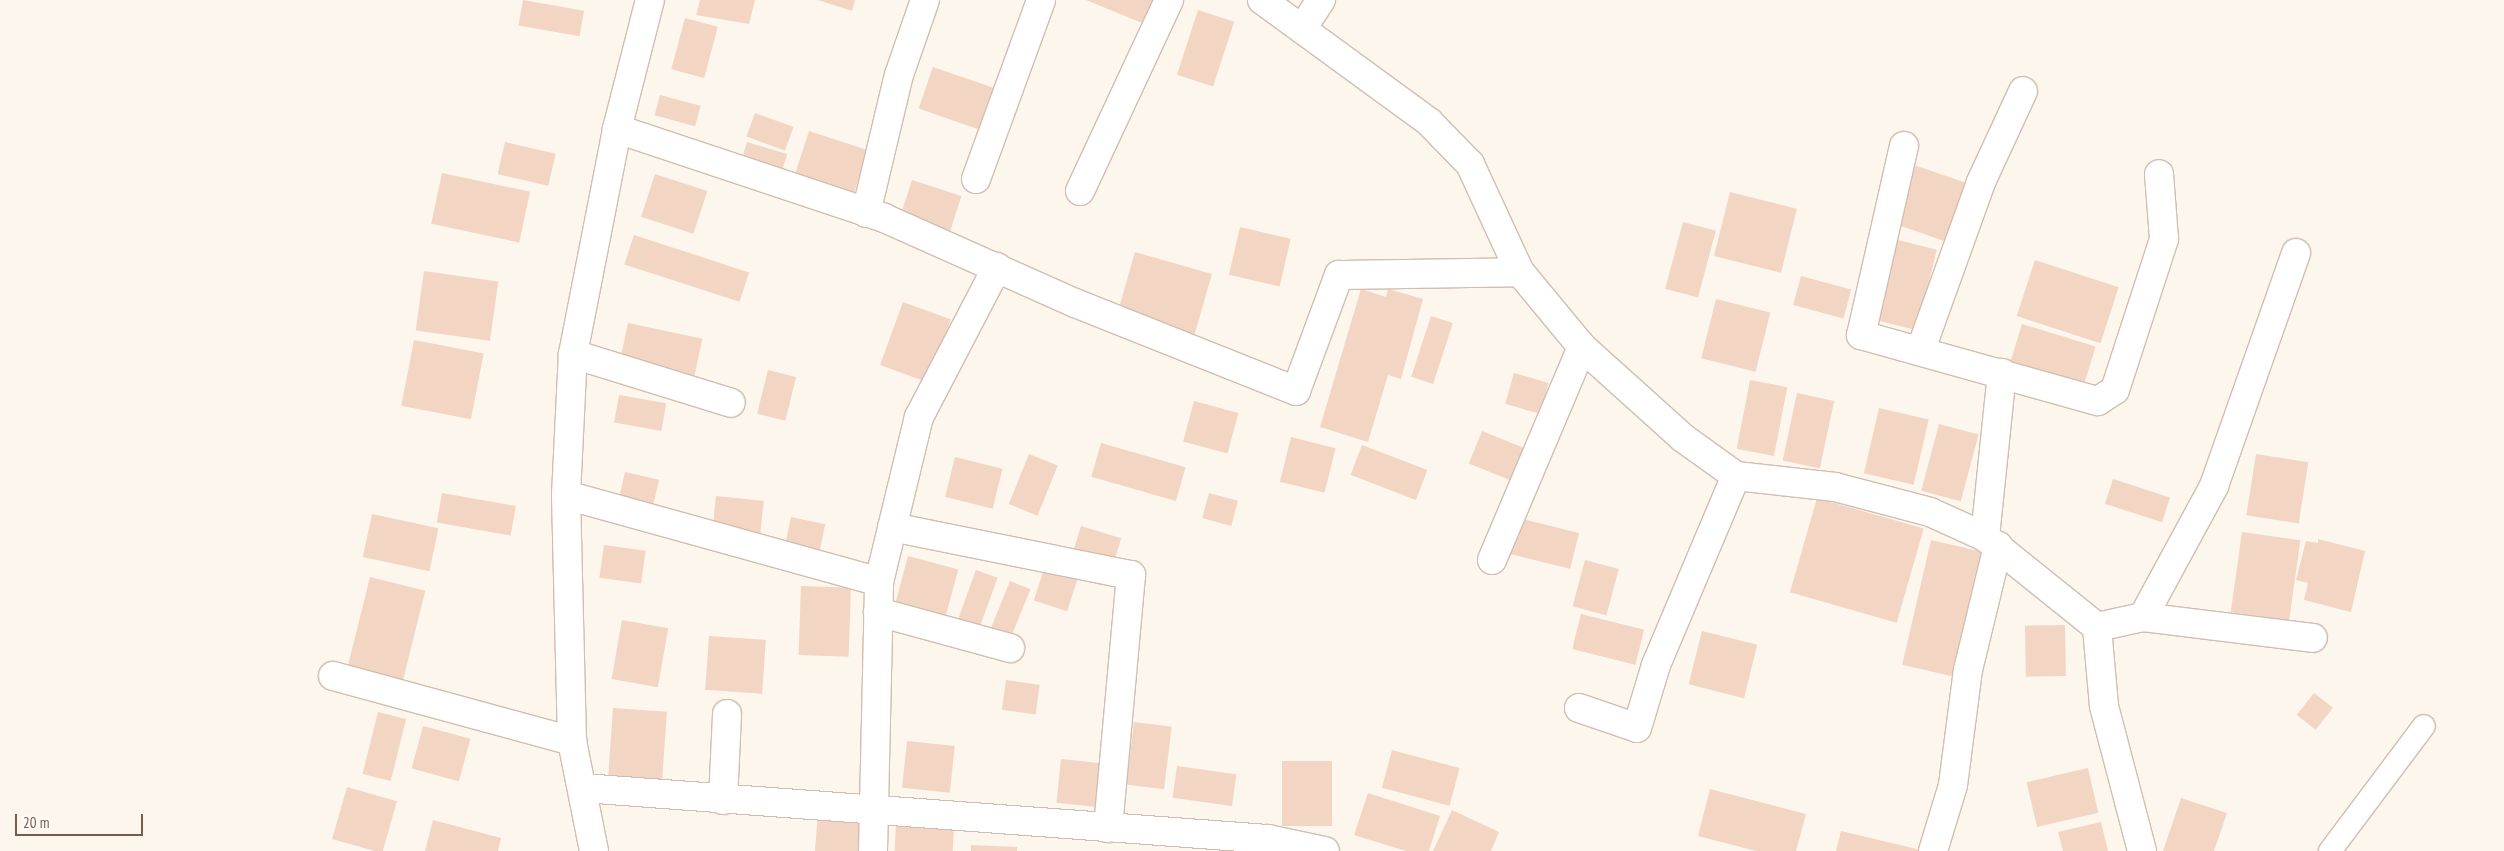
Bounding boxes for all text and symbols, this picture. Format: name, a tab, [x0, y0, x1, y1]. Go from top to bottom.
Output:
scale bar	[18, 804, 145, 836]
text: 20 m	[23, 813, 49, 832]

